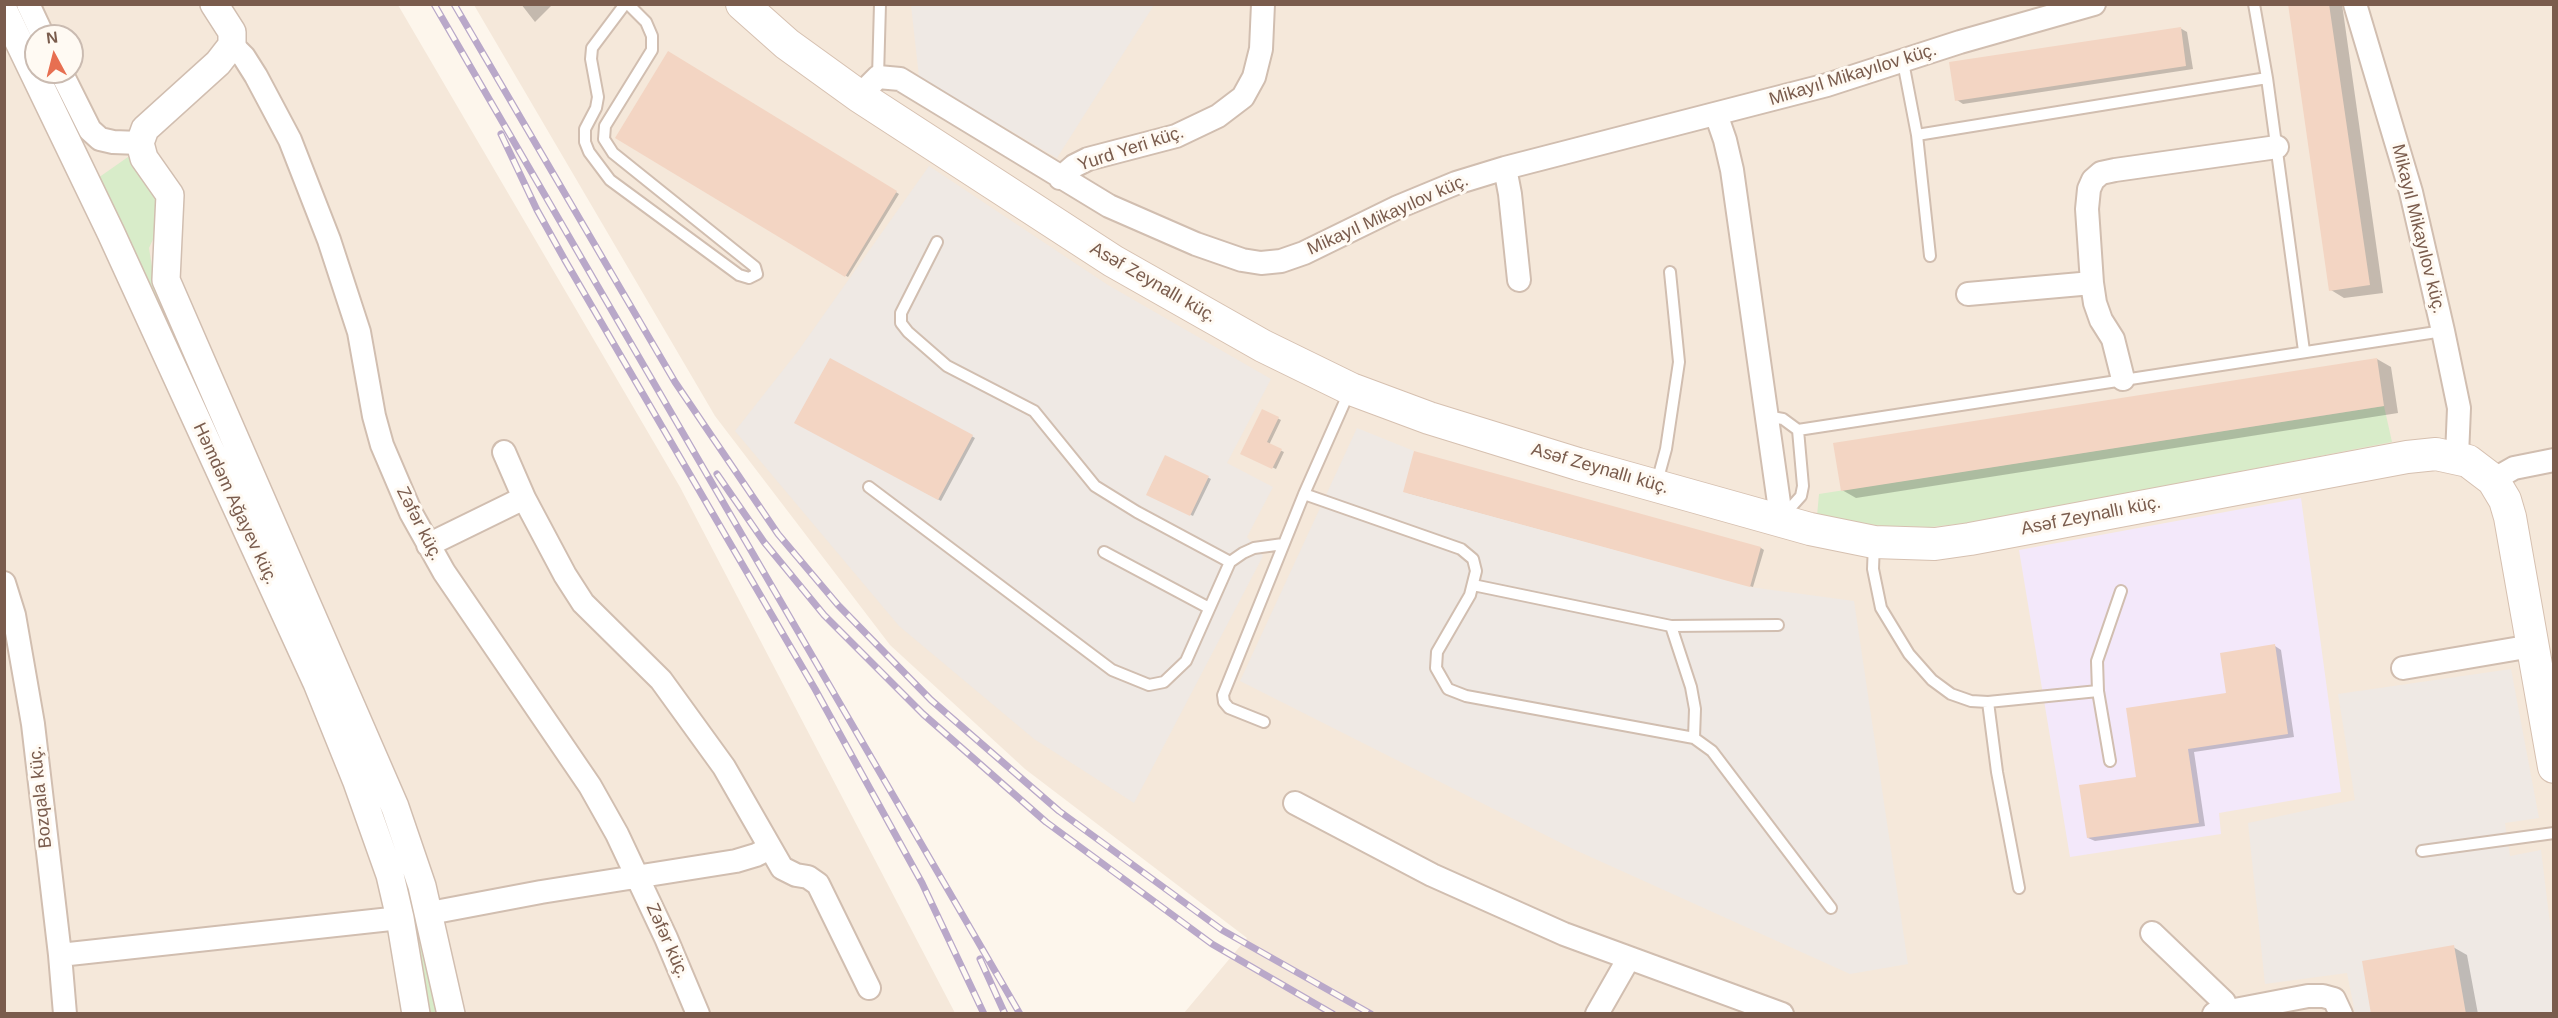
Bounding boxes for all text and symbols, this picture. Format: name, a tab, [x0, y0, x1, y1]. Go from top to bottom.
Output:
north arrow	[24, 24, 84, 84]
text: N	[45, 28, 59, 47]
street label: Mikayıl Mikayılov küç.	[1767, 39, 1939, 111]
street label: Yurd Yeri küç.	[1075, 122, 1187, 176]
street label: Mikayıl Mikayılov küç.	[2386, 142, 2450, 316]
street label: Mikayıl Mikayılov küç.	[1304, 170, 1472, 260]
street label: Asəf Zeynallı küç.	[1086, 238, 1220, 328]
street label: Həmdəm Ağayev küç.	[188, 420, 282, 588]
street label: Asəf Zeynallı küç.	[1529, 439, 1671, 499]
street label: Zəfər küç.	[391, 483, 447, 565]
street label: Asəf Zeynallı küç.	[2019, 492, 2163, 540]
street label: Bozqala küç.	[25, 745, 57, 849]
street label: Zəfər küç.	[641, 900, 693, 982]

